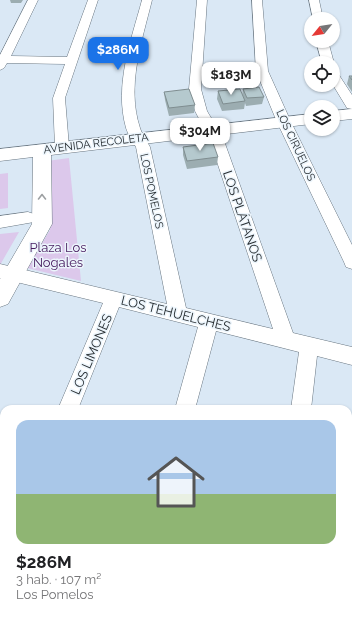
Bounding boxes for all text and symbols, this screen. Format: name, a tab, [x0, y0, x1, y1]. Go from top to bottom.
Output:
north arrow	[304, 12, 340, 48]
map controls	[304, 12, 340, 136]
pin: $286M	[90, 37, 146, 71]
text: $286M	[97, 42, 139, 57]
button: locate	[304, 56, 340, 92]
pin: $183M	[203, 62, 259, 96]
text: $183M	[210, 67, 252, 82]
button: layers	[304, 100, 340, 136]
street label: LOS CIRUELOS	[273, 107, 318, 183]
pin: $304M	[172, 118, 228, 152]
text: $304M	[179, 123, 221, 138]
street label: AVENIDA RECOLETA	[43, 131, 150, 156]
street label: LOS POMELOS	[137, 152, 166, 230]
street label: LOS PLÁTANOS	[220, 169, 265, 264]
one-way arrow	[38, 194, 46, 200]
park label: Plaza Los Nogales	[30, 240, 86, 270]
street label: LOS TEHUELCHES	[120, 293, 232, 334]
street label: LOS LIMONES	[68, 312, 115, 397]
icon: home	[140, 446, 212, 518]
text: $286M	[16, 552, 72, 572]
text: 3 hab. · 107 m²	[16, 572, 101, 587]
text: Los Pomelos	[16, 587, 94, 602]

